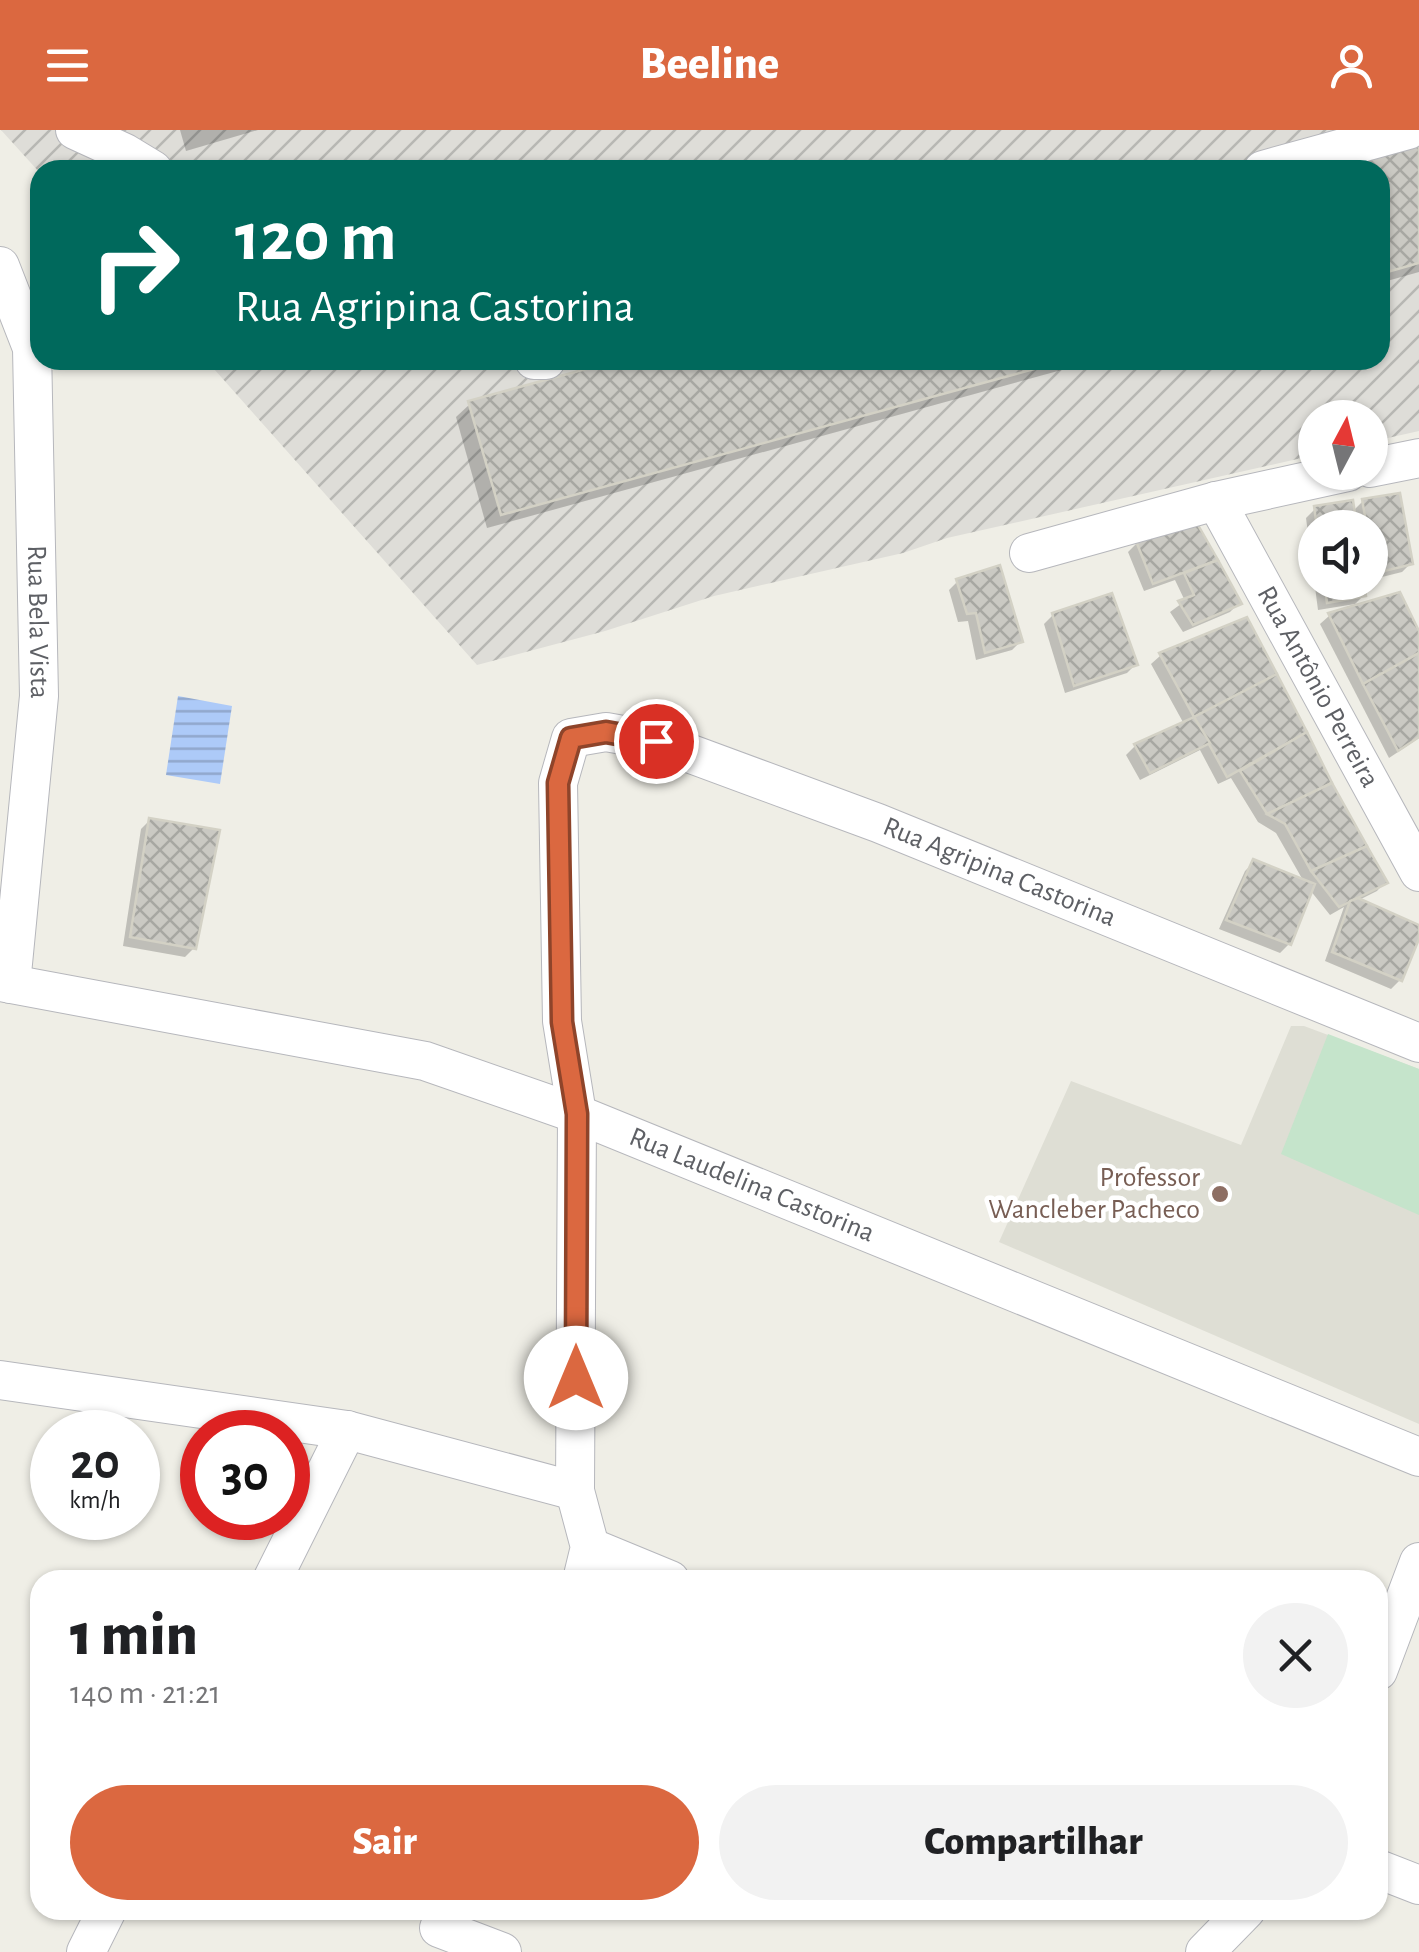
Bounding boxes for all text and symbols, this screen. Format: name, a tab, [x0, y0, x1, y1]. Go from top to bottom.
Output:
icon: menu	[40, 38, 95, 93]
icon: person	[1324, 38, 1379, 93]
text: Beeline	[640, 42, 779, 87]
icon: right	[70, 200, 200, 330]
text: 120 m	[235, 203, 397, 273]
text: Rua Agripina Castorina	[235, 285, 634, 330]
north arrow	[1298, 400, 1388, 490]
map controls	[1298, 400, 1388, 600]
button: sound	[1298, 510, 1388, 600]
street label: Rua Bela Vista	[22, 545, 53, 699]
street label: Rua Antônio Perreira	[1252, 582, 1384, 792]
pin	[614, 699, 699, 784]
icon: arrive	[629, 714, 684, 769]
street label: Rua Agripina Castorina	[879, 813, 1120, 932]
street label: Rua Laudelina Castorina	[625, 1123, 878, 1248]
place label: Professor Wancleber Pacheco	[988, 1164, 1200, 1224]
marker: Professor Wancleber Pacheco	[1209, 1183, 1231, 1205]
position arrow	[524, 1326, 628, 1430]
speed limit sign: 30	[180, 1410, 310, 1540]
text: 20	[70, 1438, 120, 1488]
text: km/h	[69, 1488, 121, 1513]
button: close	[1243, 1603, 1348, 1708]
text: 1 min	[70, 1606, 198, 1666]
text: 140 m · 21:21	[70, 1677, 221, 1709]
button: Sair	[70, 1785, 699, 1900]
button: Compartilhar	[719, 1785, 1348, 1900]

